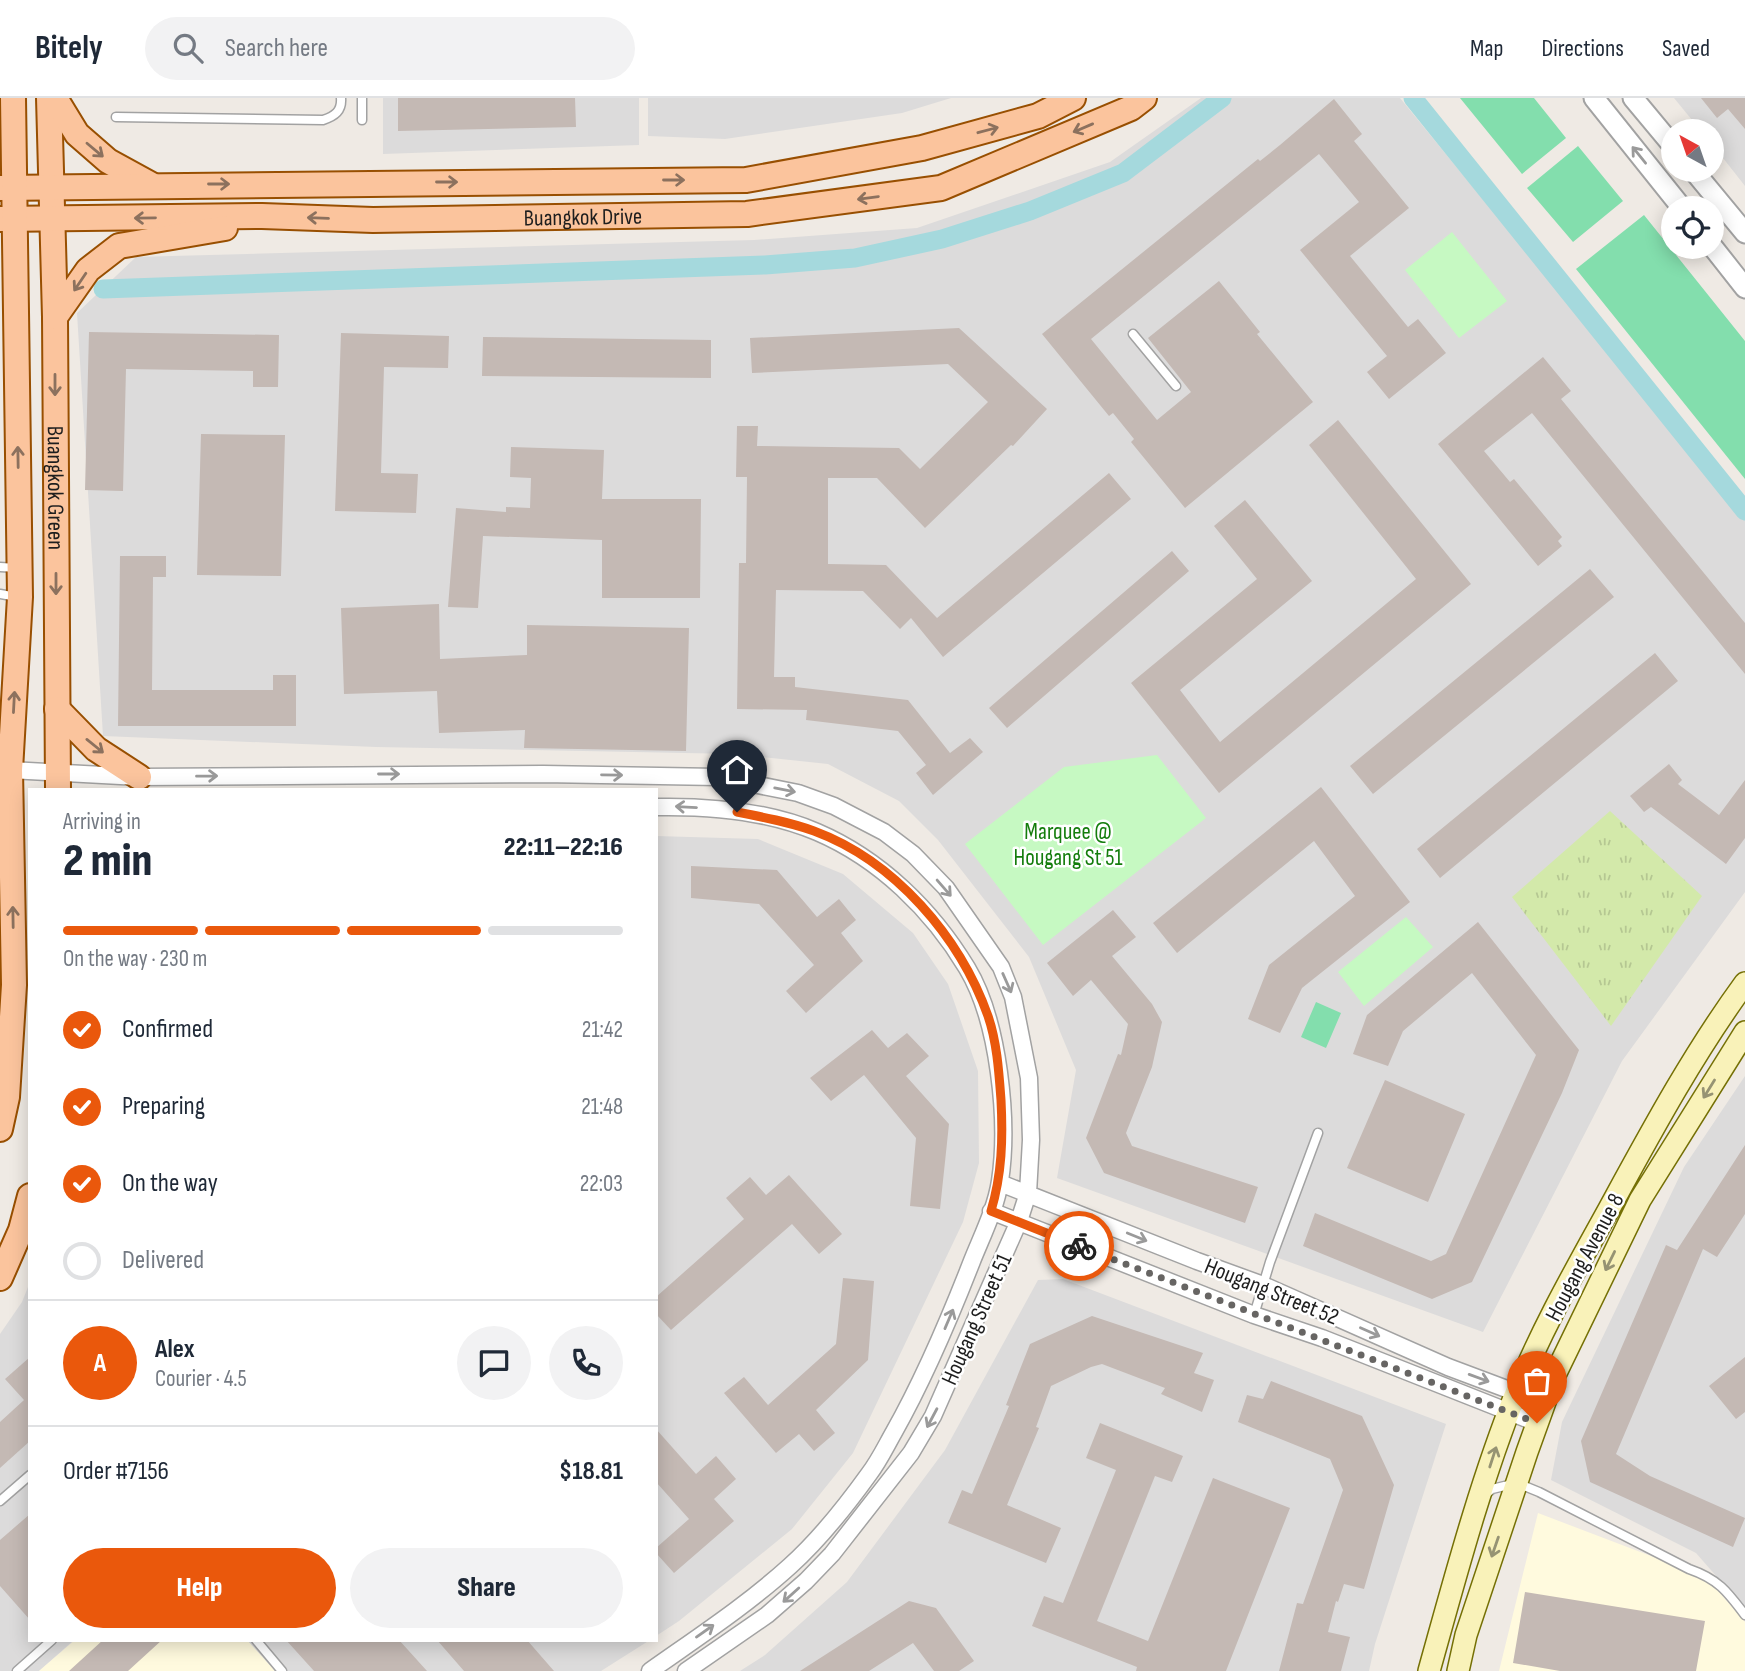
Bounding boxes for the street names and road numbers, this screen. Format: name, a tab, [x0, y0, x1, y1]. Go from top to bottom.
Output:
street label: Buangkok Drive	[523, 203, 642, 233]
street label: Buangkok Green	[41, 426, 69, 550]
street label: Hougang Avenue 8	[1539, 1189, 1630, 1326]
street label: Hougang Street 51	[936, 1249, 1018, 1389]
street label: Hougang Street 52	[1200, 1252, 1343, 1332]

